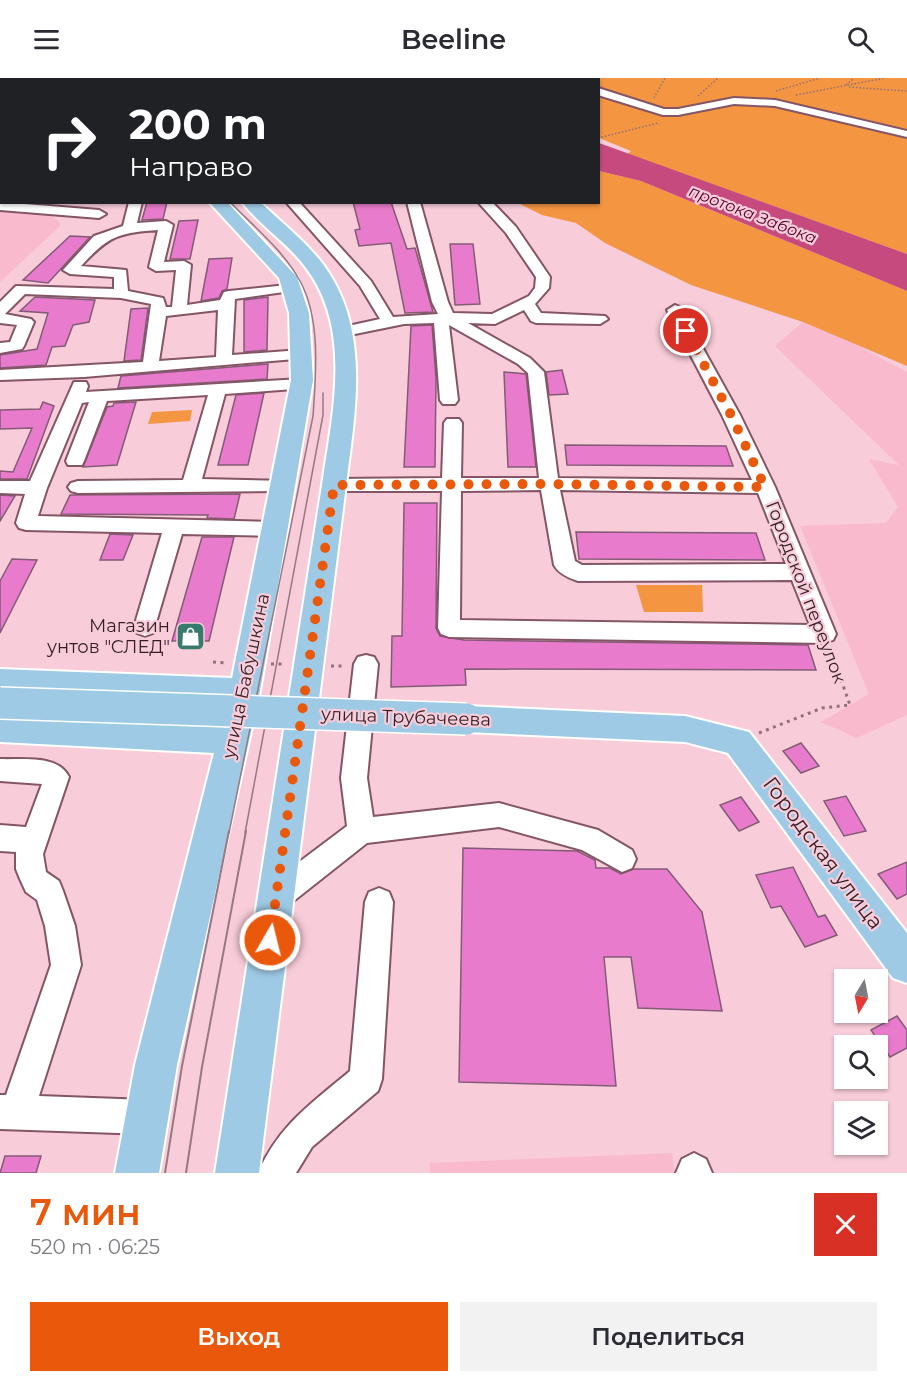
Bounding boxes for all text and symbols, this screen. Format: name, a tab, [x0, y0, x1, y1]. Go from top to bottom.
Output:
icon: menu	[30, 23, 63, 56]
text: Beeline	[401, 23, 506, 56]
icon: search	[844, 23, 877, 56]
text: 200 m	[129, 98, 267, 150]
icon: right	[30, 102, 108, 180]
text: Направо	[129, 150, 253, 183]
water label: протока Забока	[686, 181, 819, 248]
pin	[660, 305, 711, 356]
icon: arrive	[669, 314, 702, 347]
street label: Городской переулок	[761, 498, 851, 687]
street label: улица Бабушкина	[218, 591, 274, 762]
place label: Магазин унтов "СЛЕД"	[46, 615, 170, 658]
shop icon: Магазин унтов "СЛЕД"	[175, 620, 207, 652]
street label: улица Трубачеева	[320, 703, 491, 731]
street label: Городская улица	[758, 772, 889, 934]
position arrow	[238, 908, 302, 972]
north arrow	[834, 969, 888, 1023]
map controls	[834, 969, 888, 1155]
button: search	[834, 1035, 888, 1089]
button: layers	[834, 1101, 888, 1155]
text: 7 мин	[30, 1190, 141, 1234]
button: close	[814, 1193, 877, 1256]
text: 520 m · 06:25	[30, 1235, 160, 1259]
button: Выход	[30, 1302, 448, 1371]
button: Поделиться	[460, 1302, 877, 1371]

